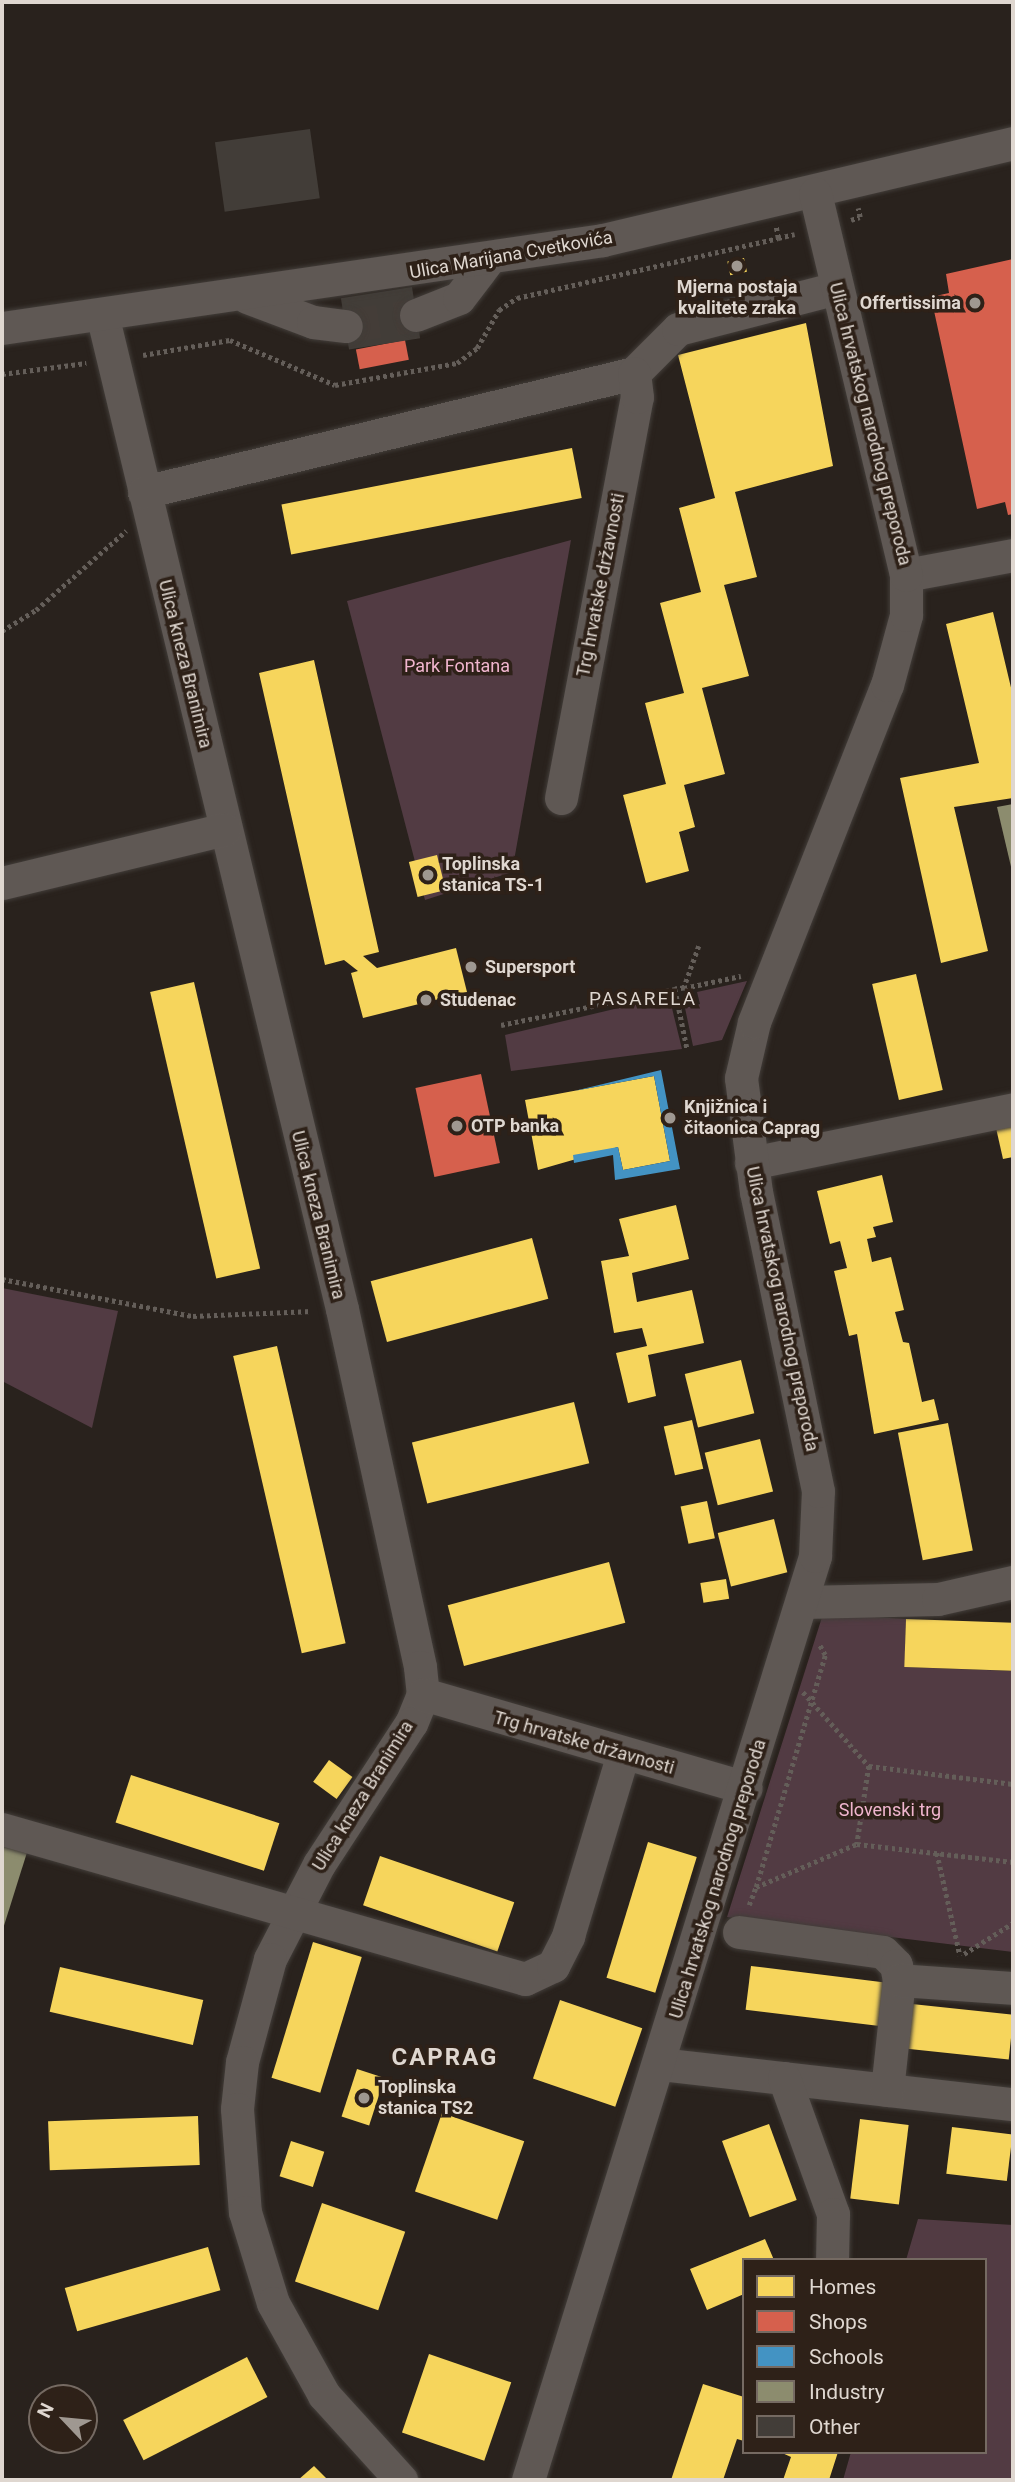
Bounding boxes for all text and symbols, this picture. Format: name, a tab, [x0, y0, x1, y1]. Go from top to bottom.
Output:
street label: Ulica Marijana Cvetkovića	[408, 227, 614, 283]
marker: Mjerna postaja kvalitete zraka	[729, 258, 745, 274]
place label: Mjerna postaja kvalitete zraka	[677, 277, 797, 320]
street label: Ulica hrvatskog narodnog preporoda	[824, 280, 916, 568]
place label: Offertissima	[860, 292, 961, 314]
marker: Offertissima	[967, 295, 983, 311]
street label: Trg hrvatske državnosti	[573, 491, 629, 679]
street label: Ulica kneza Branimira	[154, 578, 216, 750]
park label: Park Fontana	[404, 655, 510, 677]
place label: Toplinska stanica TS-1	[442, 854, 545, 896]
marker: Toplinska stanica TS-1	[420, 867, 436, 883]
place label: Supersport	[485, 956, 575, 978]
marker: Supersport	[463, 959, 479, 975]
district label: PASARELA	[590, 988, 696, 1010]
place label: Studenac	[440, 989, 516, 1011]
marker: Studenac	[418, 992, 434, 1008]
place label: Knjižnica i čitaonica Caprag	[684, 1097, 820, 1140]
marker: Knjižnica i čitaonica Caprag	[662, 1110, 678, 1126]
place label: OTP banka	[471, 1115, 559, 1137]
marker: OTP banka	[449, 1118, 465, 1134]
street label: Ulica kneza Branimira	[287, 1129, 349, 1301]
street label: Ulica hrvatskog narodnog preporoda	[741, 1165, 823, 1453]
street label: Trg hrvatske državnosti	[491, 1707, 677, 1779]
street label: Ulica kneza Branimira	[308, 1717, 418, 1875]
street label: Ulica hrvatskog narodnog preporoda	[665, 1737, 771, 2021]
park label: Slovenski trg	[839, 1799, 941, 1821]
district label: CAPRAG	[392, 2044, 498, 2072]
place label: Toplinska stanica TS2	[378, 2077, 474, 2120]
marker: Toplinska stanica TS2	[356, 2090, 372, 2106]
legend	[742, 2258, 987, 2454]
text: Homes	[809, 2275, 876, 2299]
text: Shops	[809, 2310, 868, 2334]
text: Schools	[809, 2345, 884, 2369]
text: Industry	[809, 2380, 885, 2404]
north arrow	[28, 2384, 98, 2454]
text: N	[32, 2399, 59, 2422]
text: Other	[809, 2415, 860, 2439]

